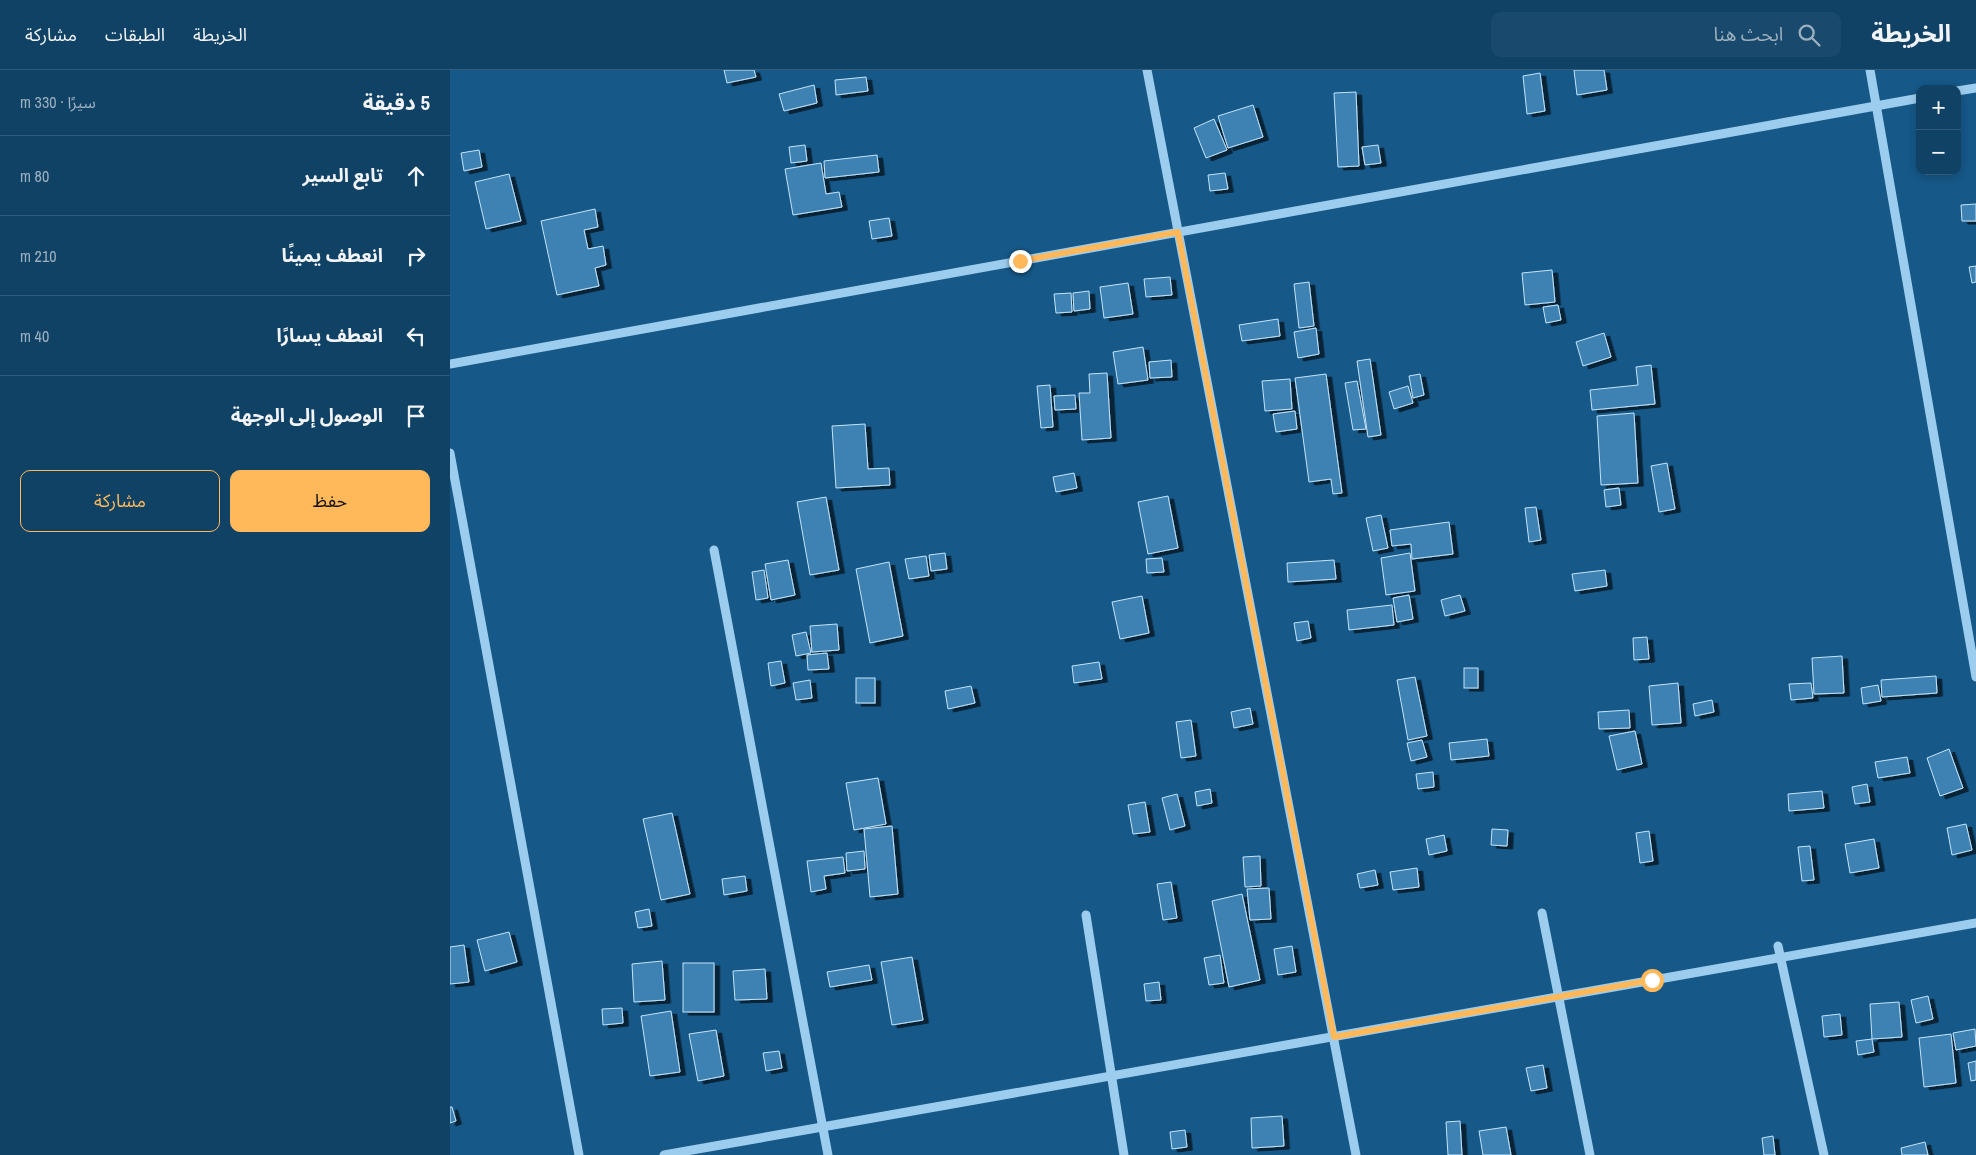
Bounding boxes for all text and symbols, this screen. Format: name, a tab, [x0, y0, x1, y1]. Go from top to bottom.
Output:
search box	[1491, 12, 1841, 57]
text: الخريطة	[1871, 17, 1951, 49]
text: ابحث هنا	[1713, 21, 1783, 47]
icon: search	[1795, 21, 1823, 49]
text: مشاركة	[25, 22, 77, 47]
text: الطبقات	[105, 22, 165, 47]
text: الخريطة	[193, 22, 247, 47]
map controls	[1916, 85, 1961, 175]
button: +	[1916, 85, 1961, 130]
text: 5 دقيقة	[363, 88, 430, 117]
text: سيرًا · 330 m	[20, 91, 96, 113]
button: −	[1916, 130, 1961, 175]
text: تابع السير	[302, 162, 383, 188]
icon: ahead	[402, 162, 430, 190]
text: 80 m	[20, 165, 49, 187]
text: انعطف يمينًا	[282, 242, 383, 268]
icon: right	[402, 242, 430, 270]
text: 210 m	[20, 245, 56, 267]
route end	[1009, 250, 1032, 273]
text: انعطف يسارًا	[277, 322, 383, 348]
icon: left	[402, 322, 430, 350]
text: 40 m	[20, 325, 49, 347]
text: الوصول إلى الوجهة	[231, 402, 383, 428]
icon: arrive	[402, 402, 430, 430]
button: مشاركة	[20, 470, 220, 532]
button: حفظ	[230, 470, 430, 532]
route start	[1641, 969, 1664, 992]

